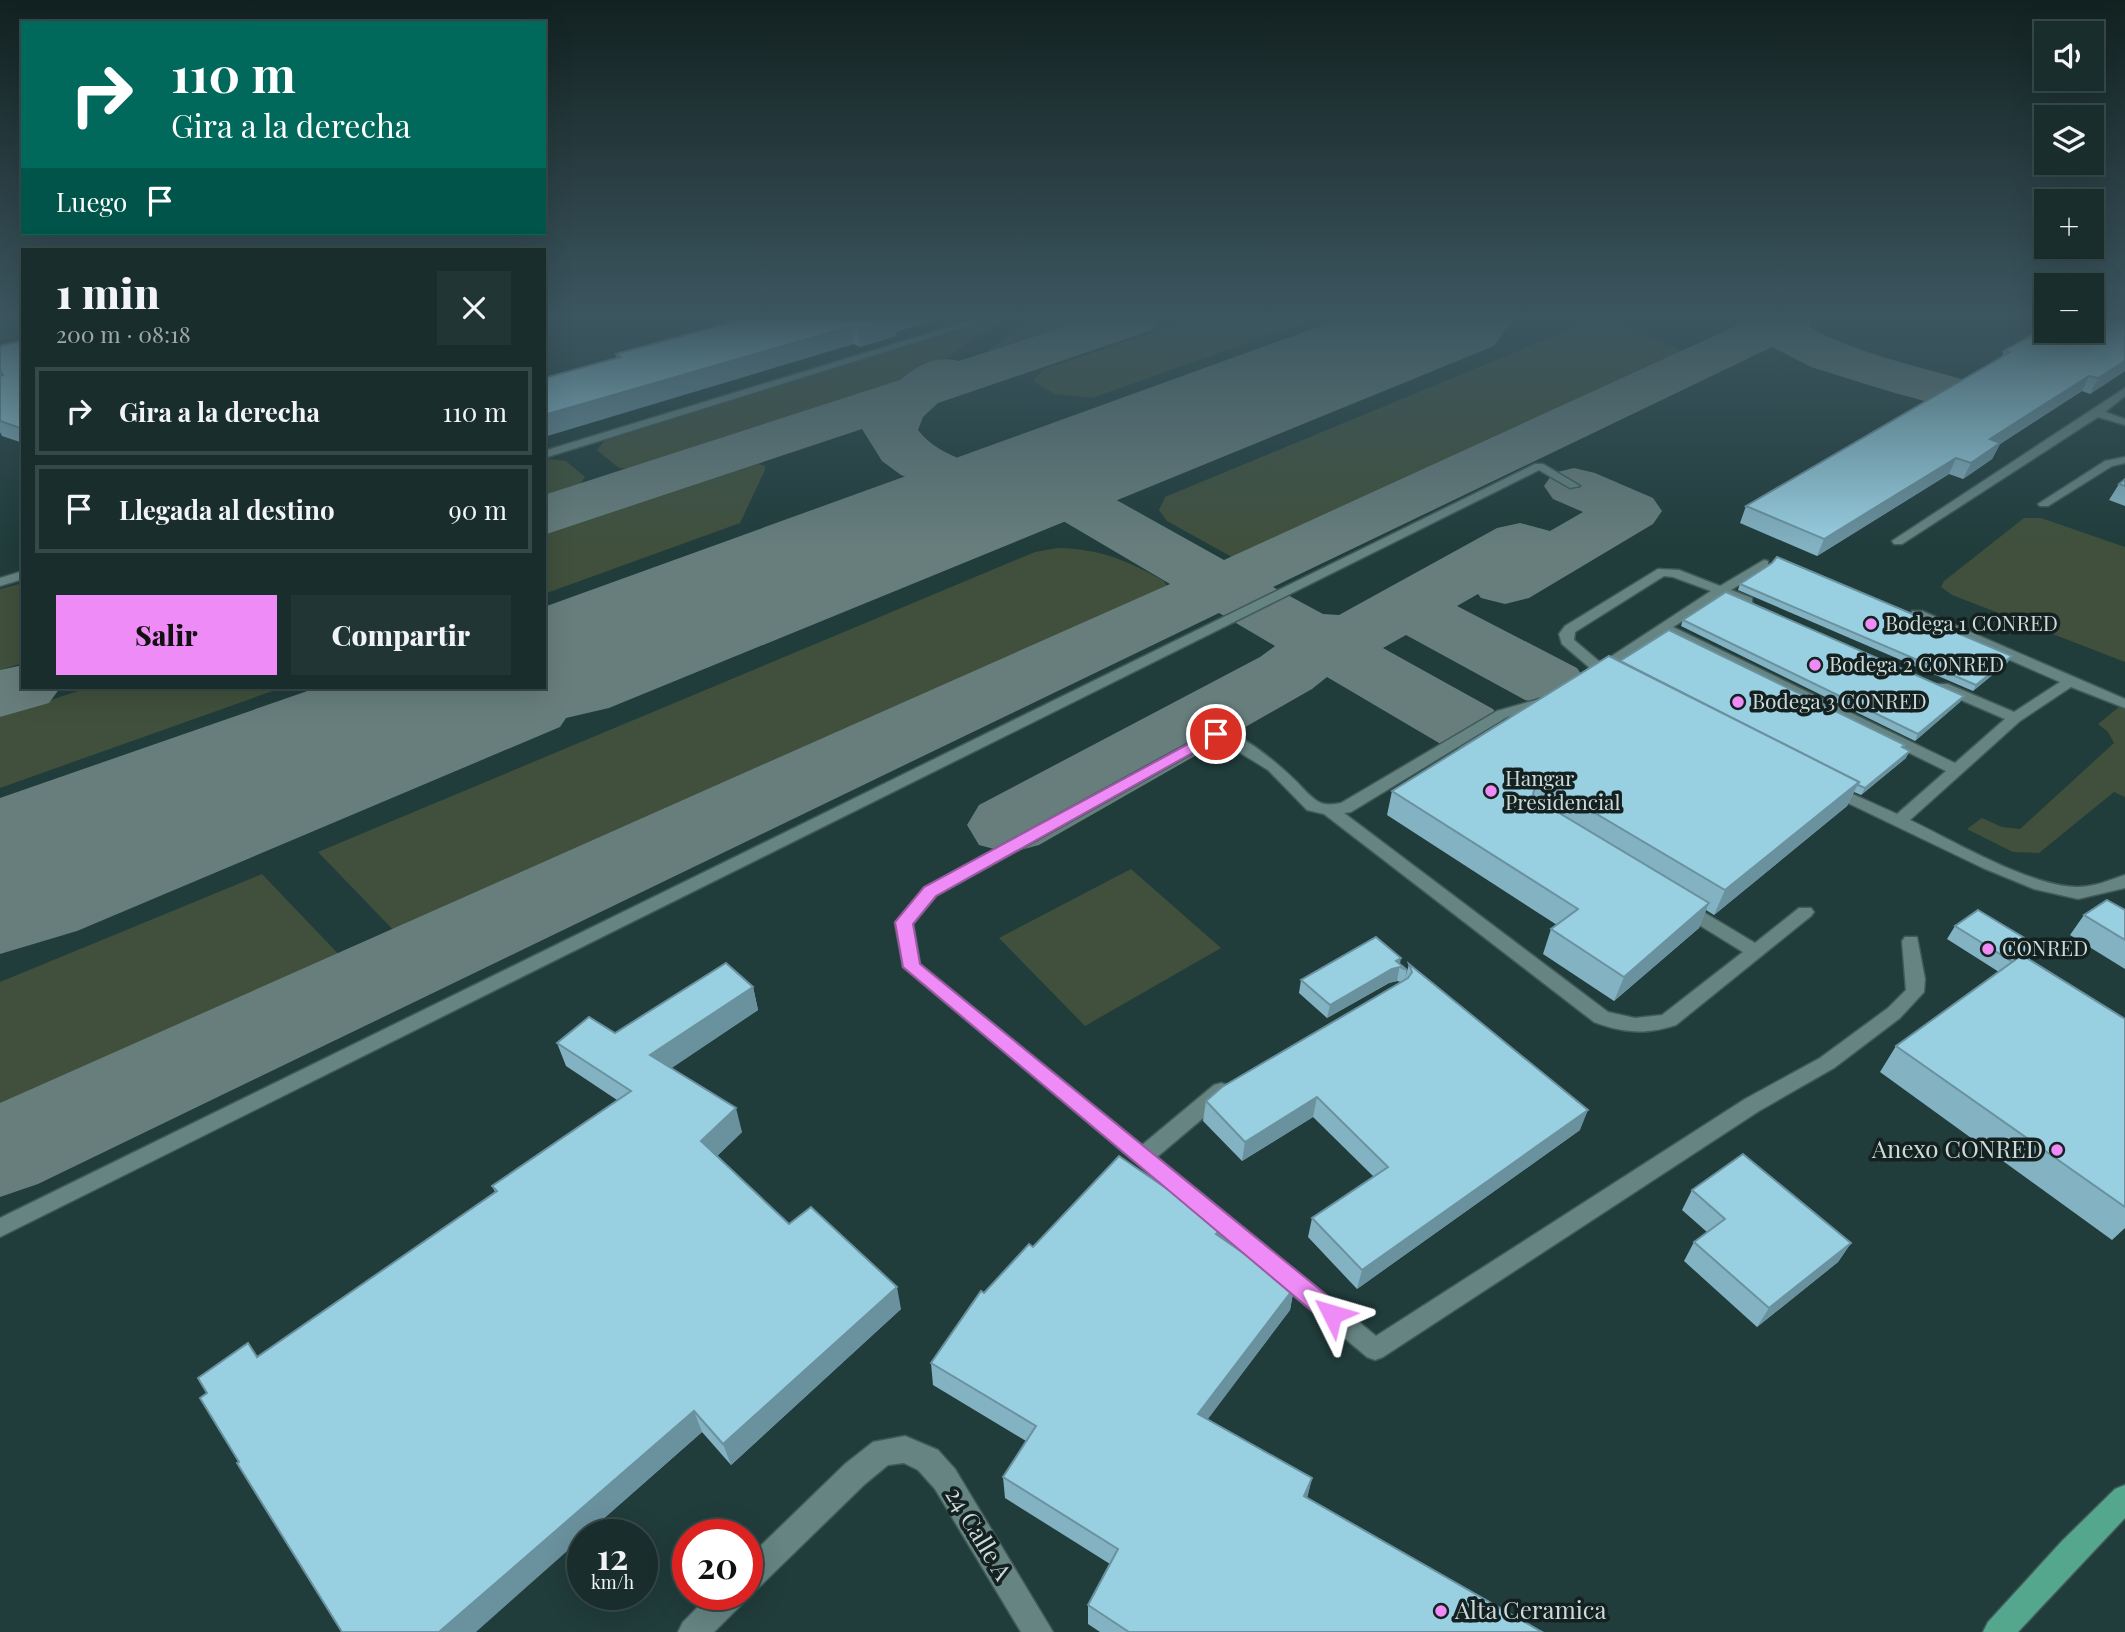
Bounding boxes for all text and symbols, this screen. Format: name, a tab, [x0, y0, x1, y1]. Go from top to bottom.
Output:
map controls	[2034, 21, 2104, 343]
button: sound	[2034, 21, 2104, 91]
text: 110 m	[171, 40, 296, 105]
icon: right	[56, 49, 147, 140]
text: Gira a la derecha	[171, 103, 411, 146]
button: layers	[2034, 105, 2104, 175]
icon: arrive	[141, 182, 179, 220]
text: Luego	[56, 184, 127, 219]
button: +	[2034, 189, 2104, 259]
text: 1 min	[56, 264, 160, 320]
button: close	[437, 271, 511, 345]
button: −	[2034, 273, 2104, 343]
text: 200 m · 08:18	[56, 318, 191, 349]
icon: right	[60, 392, 98, 430]
text: Gira a la derecha	[119, 394, 320, 429]
text: 110 m	[443, 394, 507, 429]
icon: arrive	[60, 490, 98, 528]
text: Llegada al destino	[119, 492, 335, 527]
text: 90 m	[449, 492, 507, 527]
button: Salir	[56, 595, 277, 675]
button: Compartir	[291, 595, 511, 675]
place label: Bodega 1 CONRED	[1885, 608, 2058, 636]
marker: Bodega 1 CONRED	[1863, 616, 1879, 632]
place label: Bodega 2 CONRED	[1829, 649, 2004, 677]
marker: Bodega 2 CONRED	[1807, 657, 1823, 673]
place label: Bodega 3 CONRED	[1752, 686, 1927, 714]
marker: Bodega 3 CONRED	[1730, 694, 1746, 710]
pin	[1186, 704, 1246, 764]
icon: arrive	[1197, 715, 1235, 753]
place label: Hangar Presidencial	[1505, 763, 1621, 815]
marker: Hangar Presidencial	[1483, 783, 1499, 799]
place label: CONRED	[2002, 933, 2088, 961]
marker: CONRED	[1980, 941, 1996, 957]
place label: Anexo CONRED	[1871, 1132, 2043, 1164]
marker: Anexo CONRED	[2049, 1142, 2065, 1158]
position arrow	[1295, 1277, 1369, 1351]
street label: 24 Calle A	[939, 1480, 1021, 1586]
speed limit sign: 20	[672, 1519, 763, 1610]
text: 12	[597, 1532, 628, 1579]
text: km/h	[591, 1570, 634, 1594]
place label: Alta Ceramica	[1454, 1593, 1606, 1625]
marker: Alta Ceramica	[1433, 1603, 1449, 1619]

